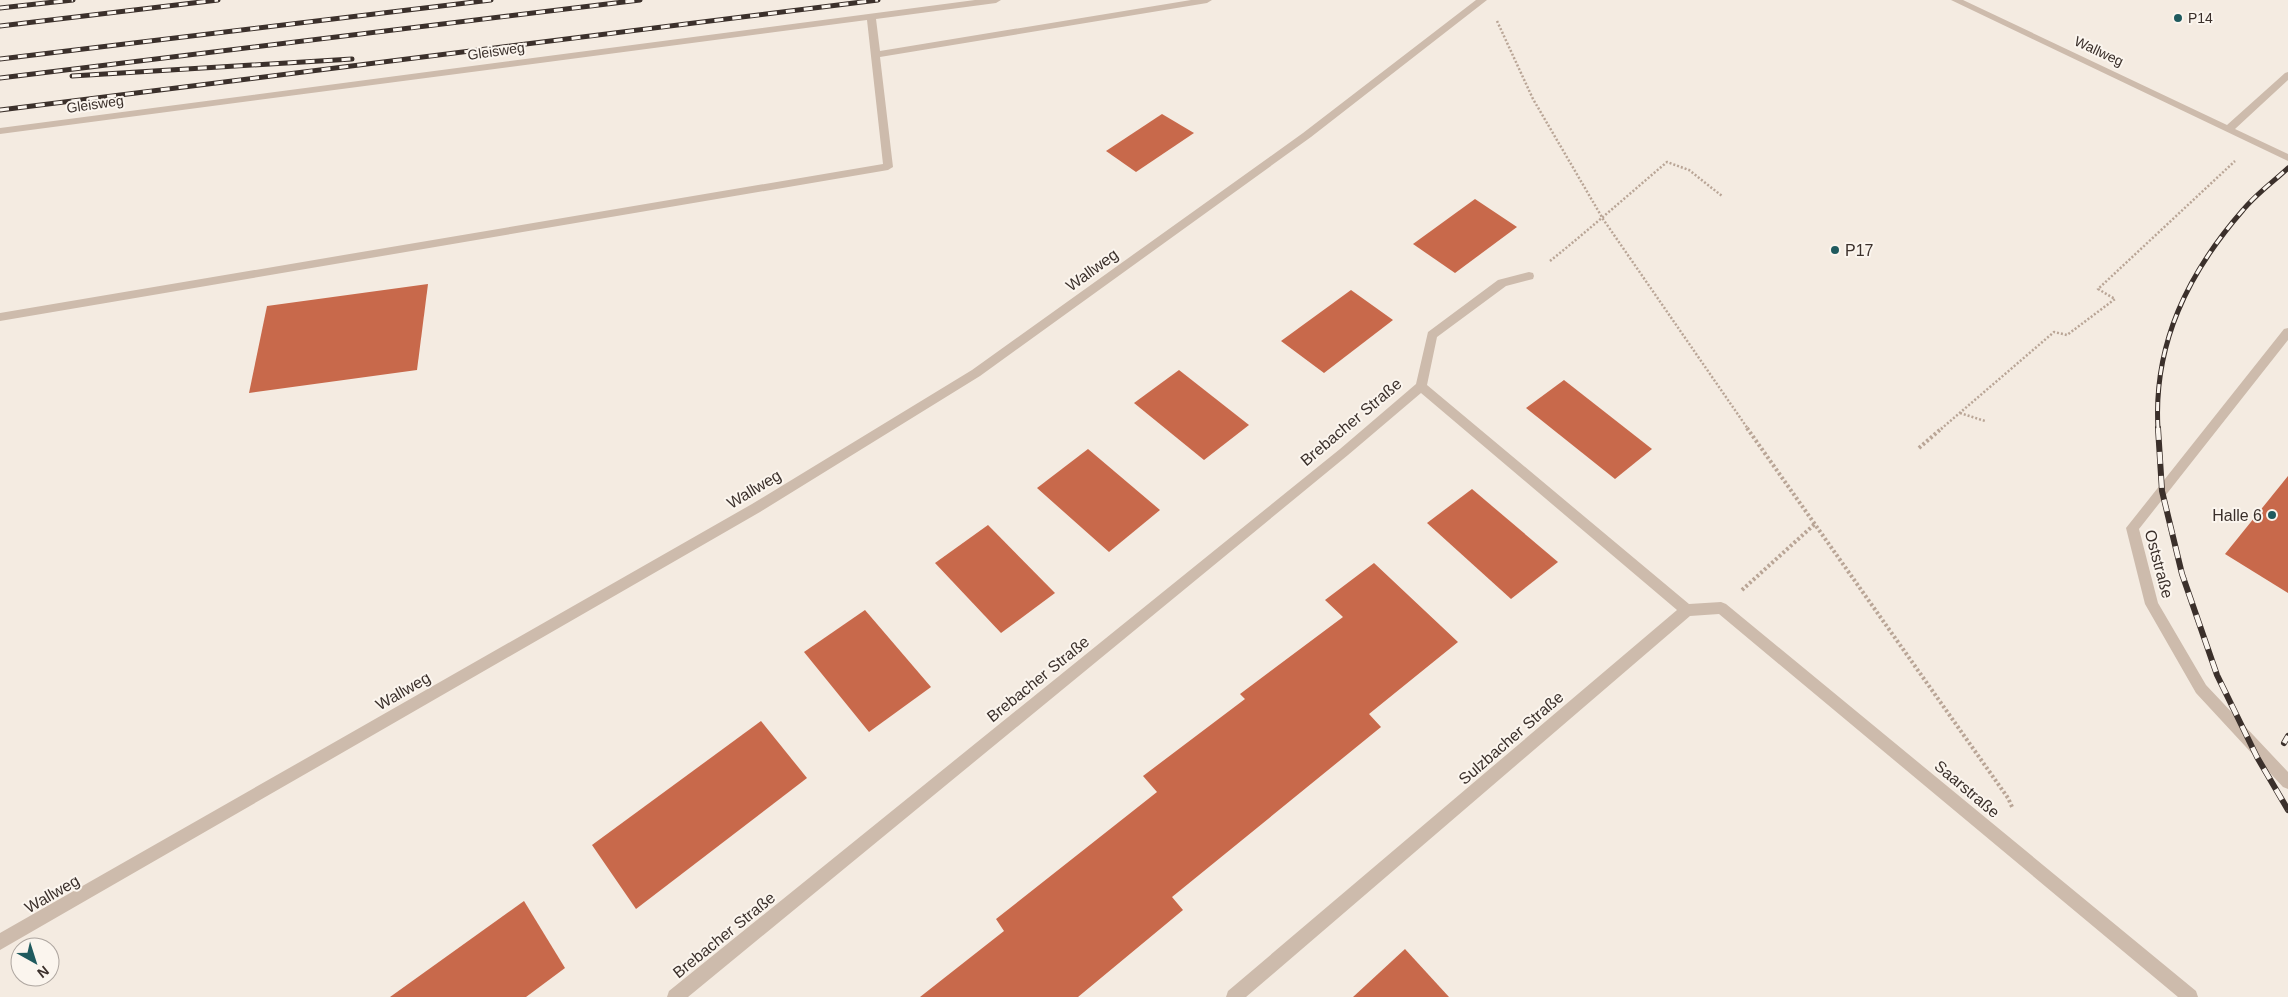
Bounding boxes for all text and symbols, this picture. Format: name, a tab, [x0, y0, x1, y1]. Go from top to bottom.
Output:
place label: P14	[2188, 10, 2213, 26]
marker: P14	[2172, 12, 2184, 24]
street label: Wallweg	[2072, 33, 2126, 69]
street label: Gleisweg	[466, 39, 526, 63]
street label: Gleisweg	[65, 92, 125, 116]
place label: P17	[1845, 242, 1874, 259]
marker: P17	[1829, 244, 1841, 256]
street label: Wallweg	[1063, 246, 1121, 294]
street label: Brebacher Straße	[1297, 375, 1405, 469]
street label: Wallweg	[724, 466, 784, 512]
place label: Halle 6	[2212, 507, 2262, 524]
marker: Halle 6	[2266, 509, 2278, 521]
street label: Oststraße	[2142, 528, 2176, 600]
street label: Brebacher Straße	[984, 633, 1092, 725]
street label: Wallweg	[373, 669, 433, 713]
street label: Sulzbacher Straße	[1455, 688, 1567, 788]
street label: Saarstraße	[1931, 757, 2003, 821]
street label: Wallweg	[22, 872, 82, 916]
street label: Brebacher Straße	[670, 889, 778, 981]
north arrow	[10, 937, 60, 987]
text: N	[34, 963, 52, 982]

